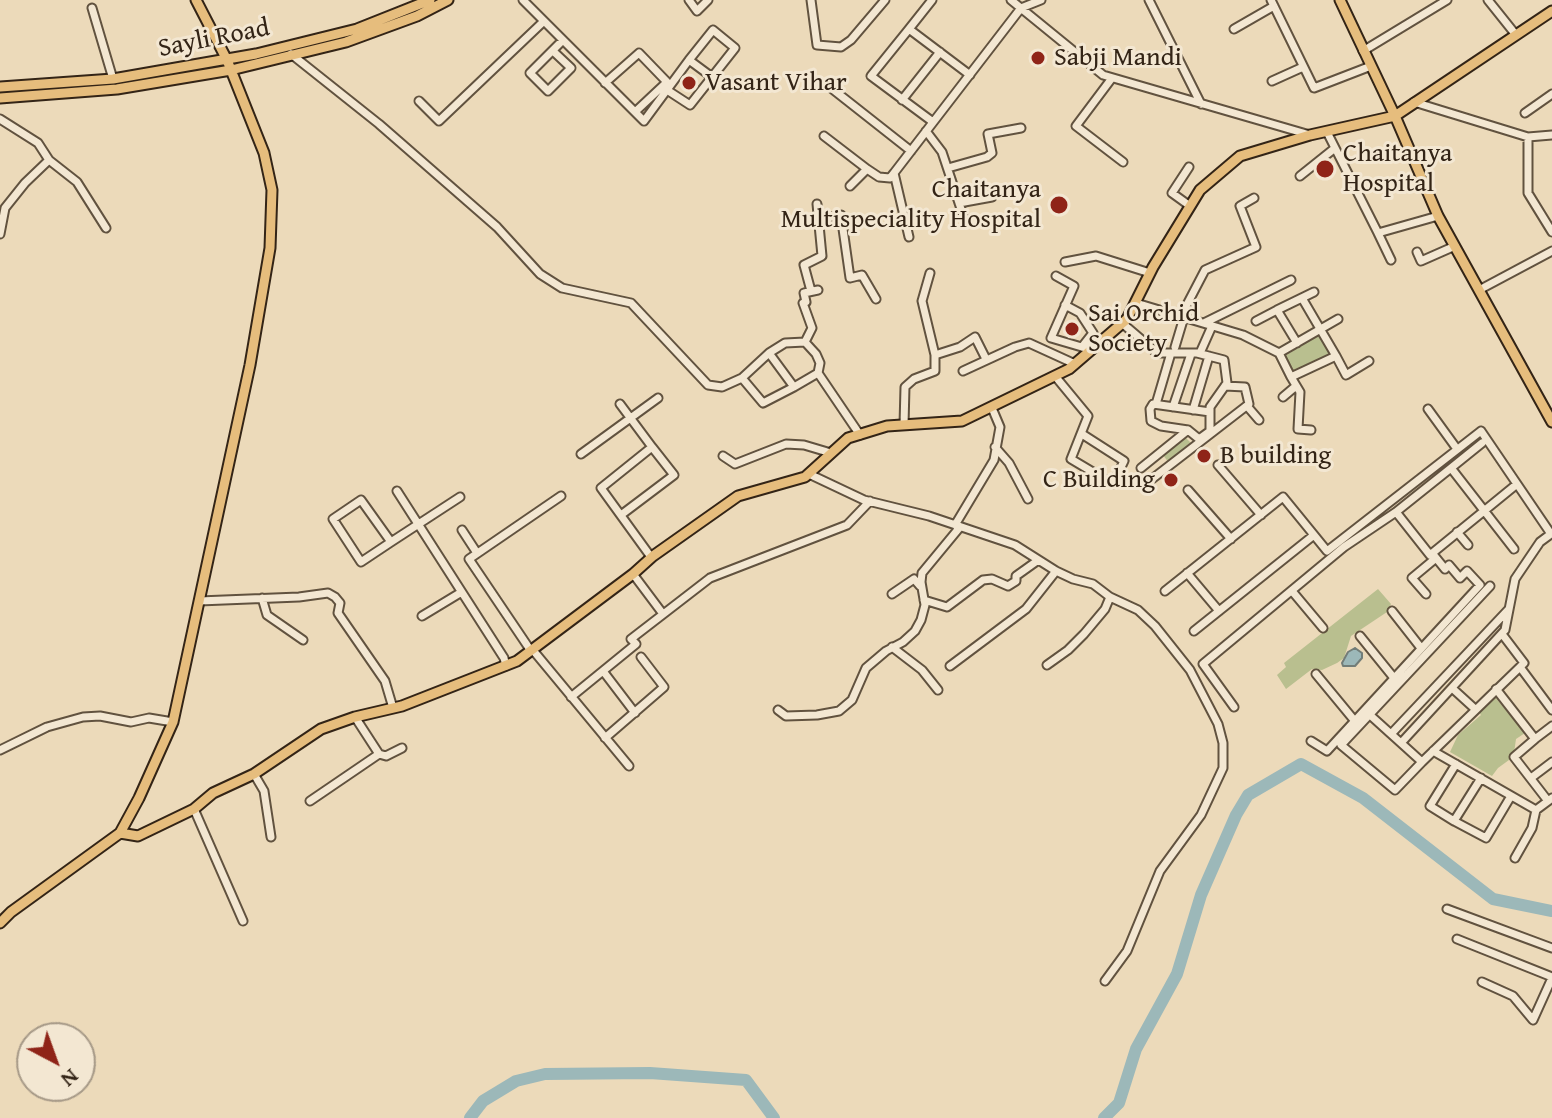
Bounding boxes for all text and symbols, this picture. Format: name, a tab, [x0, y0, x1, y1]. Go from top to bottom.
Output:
street label: Sayli Road	[156, 13, 272, 65]
place label: Sabji Mandi	[1054, 42, 1182, 74]
marker: Sabji Mandi	[1029, 49, 1047, 67]
place label: Vasant Vihar	[705, 67, 847, 99]
marker: Vasant Vihar	[680, 74, 698, 92]
place label: Chaitanya Hospital	[1343, 138, 1452, 200]
marker: Chaitanya Hospital	[1314, 158, 1336, 180]
place label: Chaitanya Multispeciality Hospital	[781, 174, 1041, 236]
marker: Chaitanya Multispeciality Hospital	[1048, 194, 1070, 216]
place label: Sai Orchid Society	[1088, 298, 1199, 360]
marker: Sai Orchid Society	[1063, 320, 1081, 338]
place label: B building	[1220, 440, 1331, 472]
marker: B building	[1195, 447, 1213, 465]
place label: C Building	[1043, 464, 1155, 496]
marker: C Building	[1162, 471, 1180, 489]
north arrow	[16, 1022, 96, 1102]
text: N	[54, 1062, 86, 1096]

